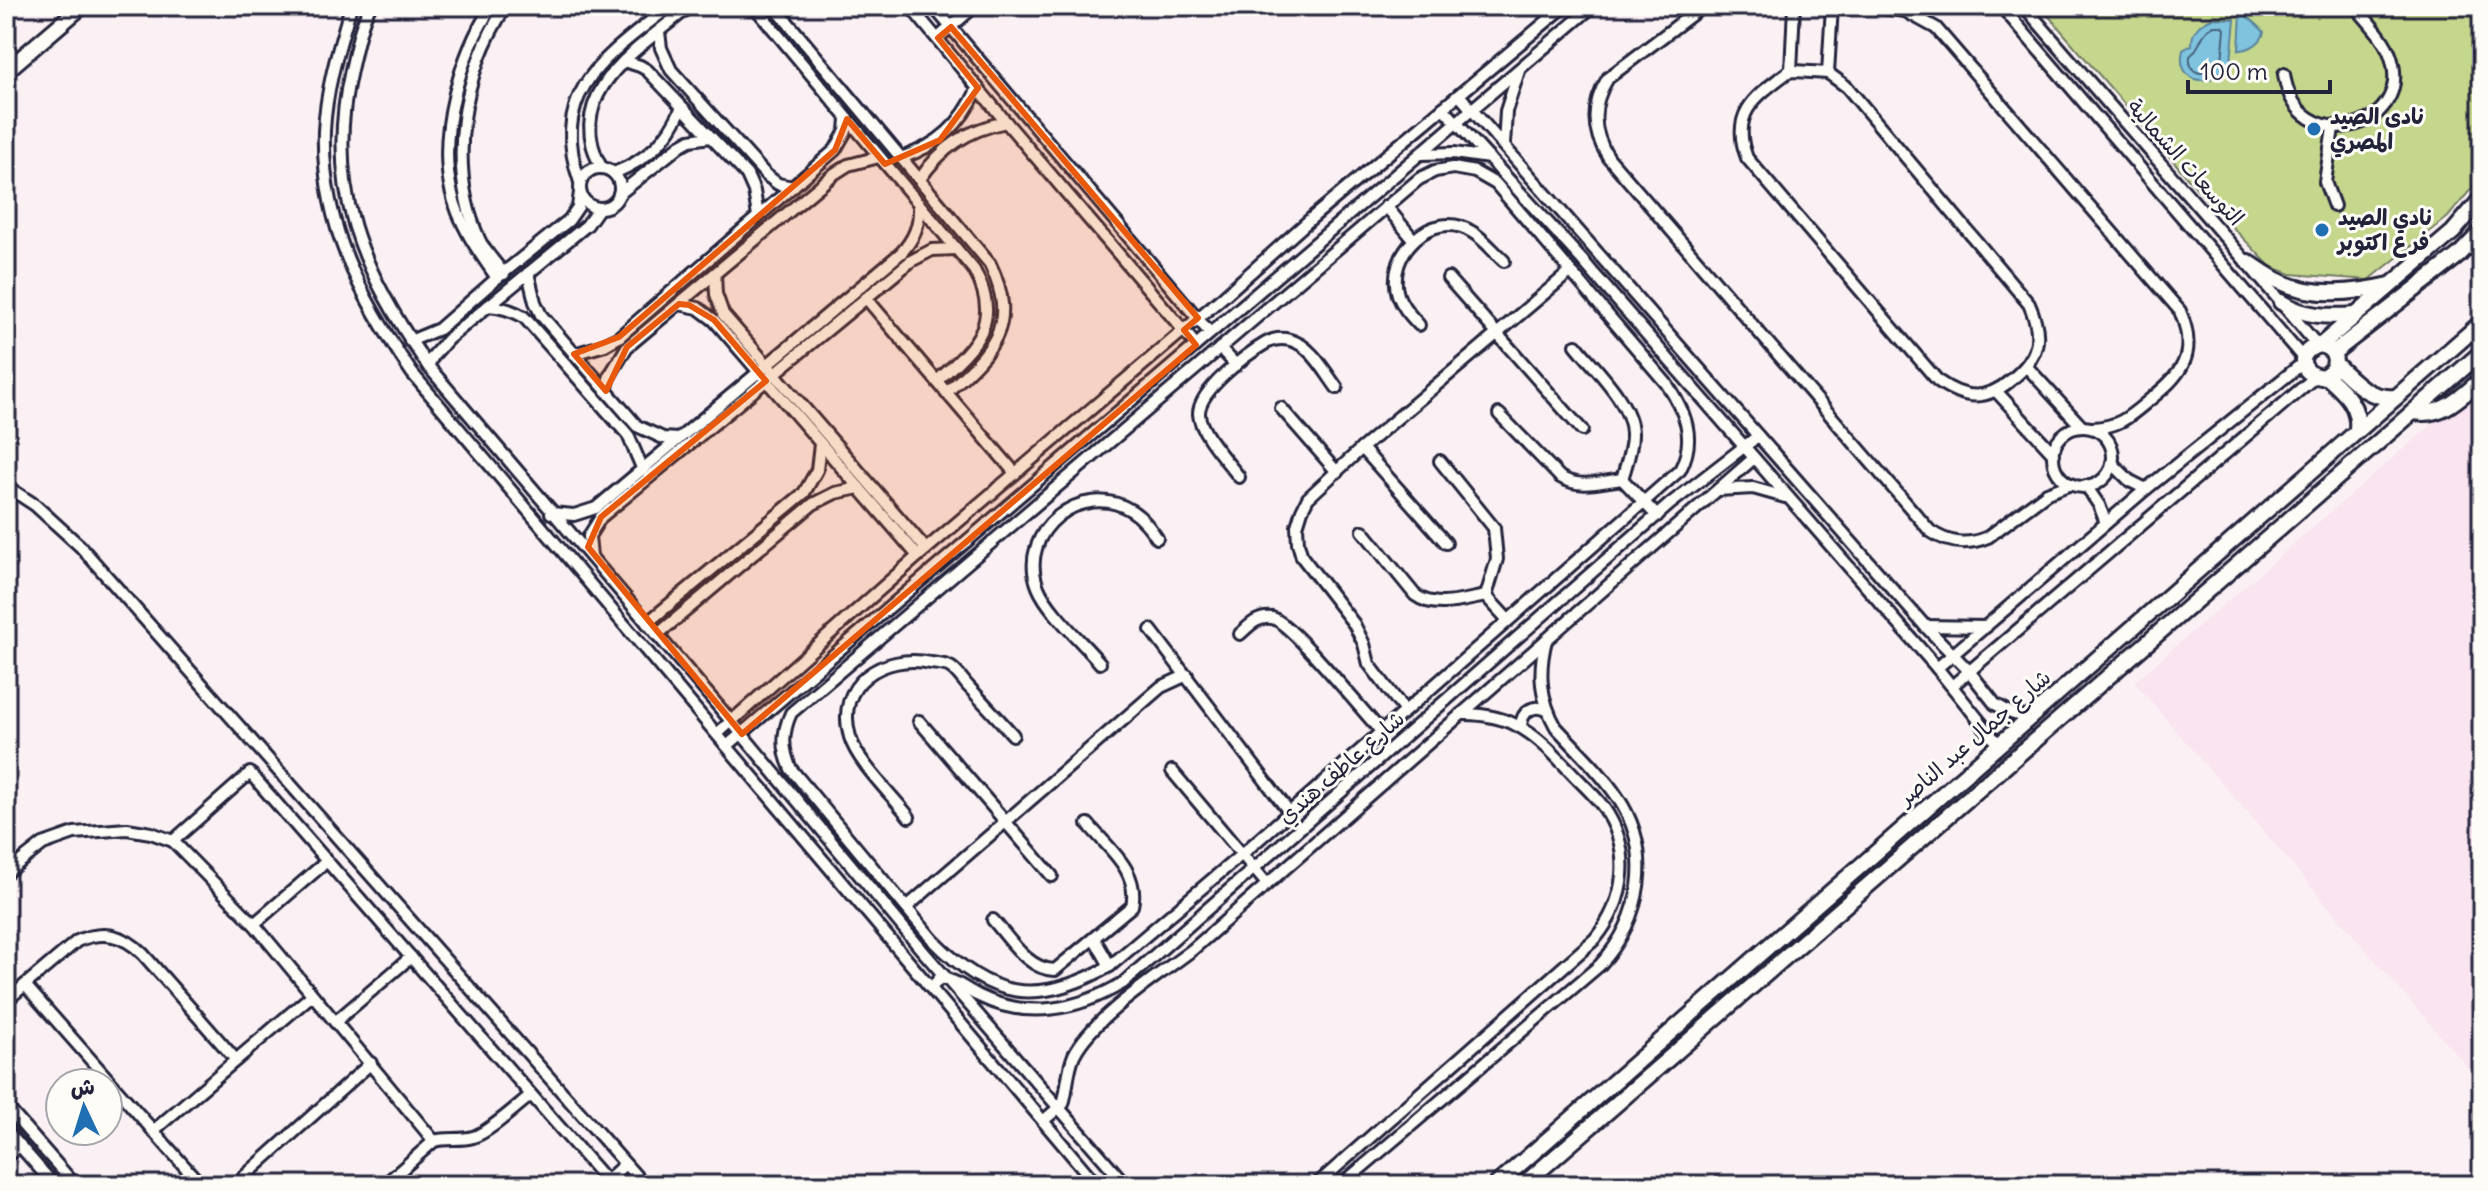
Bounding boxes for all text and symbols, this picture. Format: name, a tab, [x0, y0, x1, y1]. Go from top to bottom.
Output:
scale bar	[2188, 44, 2330, 94]
text: 100 m	[2200, 56, 2268, 86]
street label: التوسعات الشمالية	[2122, 93, 2250, 231]
place label: نادى الصيد المصري	[2330, 102, 2426, 158]
marker: نادى الصيد المصري	[2305, 120, 2323, 138]
place label: نادي الصيد فرع اكتوبر	[2336, 203, 2432, 258]
marker: نادي الصيد فرع اكتوبر	[2313, 221, 2331, 239]
street label: شارع جمال عبد الناصر	[1890, 663, 2058, 814]
street label: شارع عاطف هندي	[1272, 704, 1412, 832]
north arrow	[44, 1067, 124, 1147]
text: ش	[70, 1072, 96, 1102]

